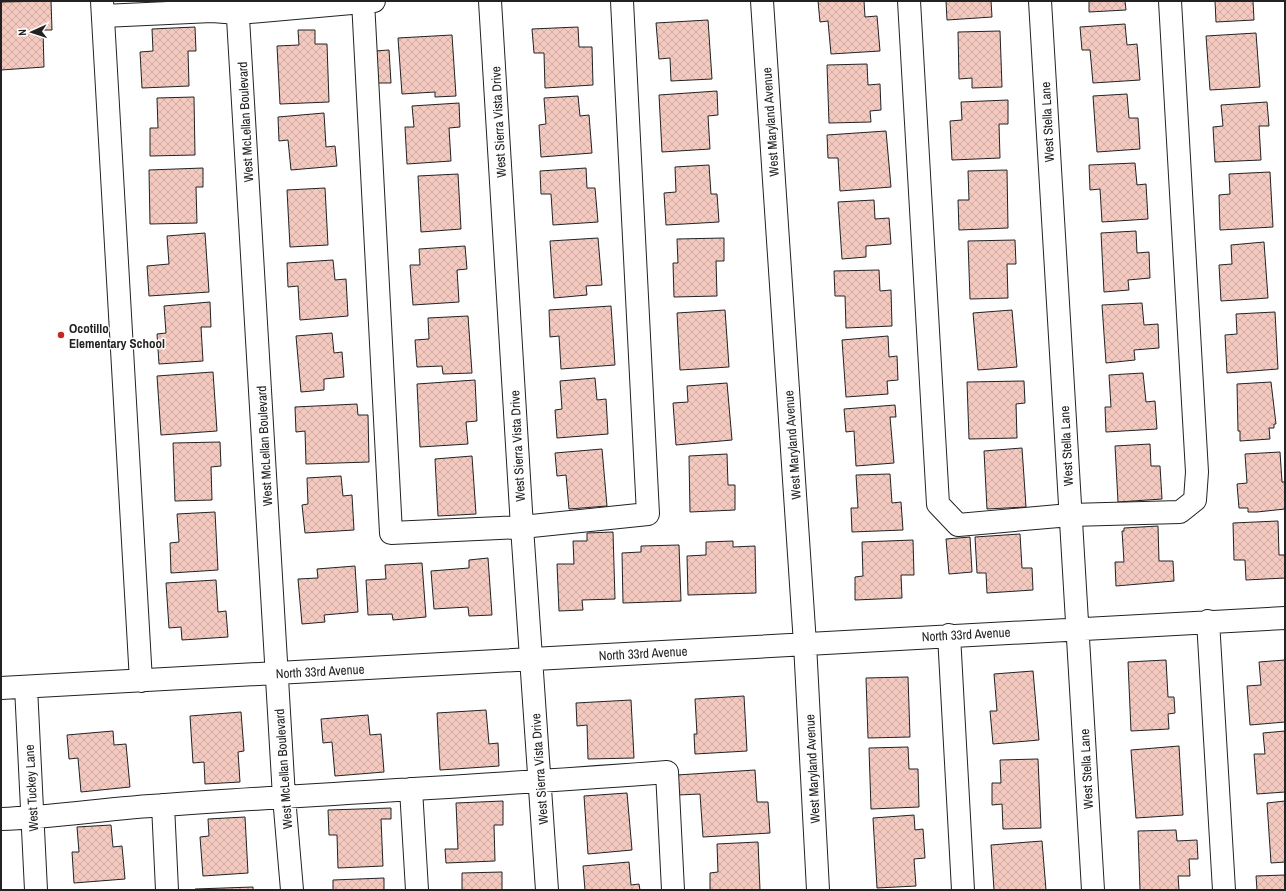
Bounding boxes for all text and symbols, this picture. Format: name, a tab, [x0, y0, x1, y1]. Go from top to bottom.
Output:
north arrow	[12, 12, 52, 52]
text: N	[15, 29, 29, 36]
street label: West McLellan Boulevard	[234, 61, 257, 183]
street label: West Sierra Vista Drive	[487, 66, 510, 178]
street label: West Maryland Avenue	[758, 67, 783, 177]
street label: West Stella Lane	[1037, 81, 1058, 163]
place label: Ocotillo Elementary School	[69, 320, 165, 352]
marker: Ocotillo Elementary School	[56, 330, 66, 340]
street label: West McLellan Boulevard	[253, 385, 276, 507]
street label: West Sierra Vista Drive	[506, 390, 529, 502]
street label: West Maryland Avenue	[780, 390, 805, 500]
street label: West Stella Lane	[1056, 405, 1077, 487]
street label: North 33rd Avenue	[921, 624, 1011, 645]
street label: North 33rd Avenue	[598, 643, 688, 664]
street label: North 33rd Avenue	[275, 661, 365, 682]
street label: West McLellan Boulevard	[271, 708, 296, 830]
street label: West Sierra Vista Drive	[527, 713, 552, 825]
street label: West Maryland Avenue	[801, 714, 824, 824]
street label: West Stella Lane	[1076, 728, 1097, 810]
street label: West Tuckey Lane	[21, 744, 42, 832]

